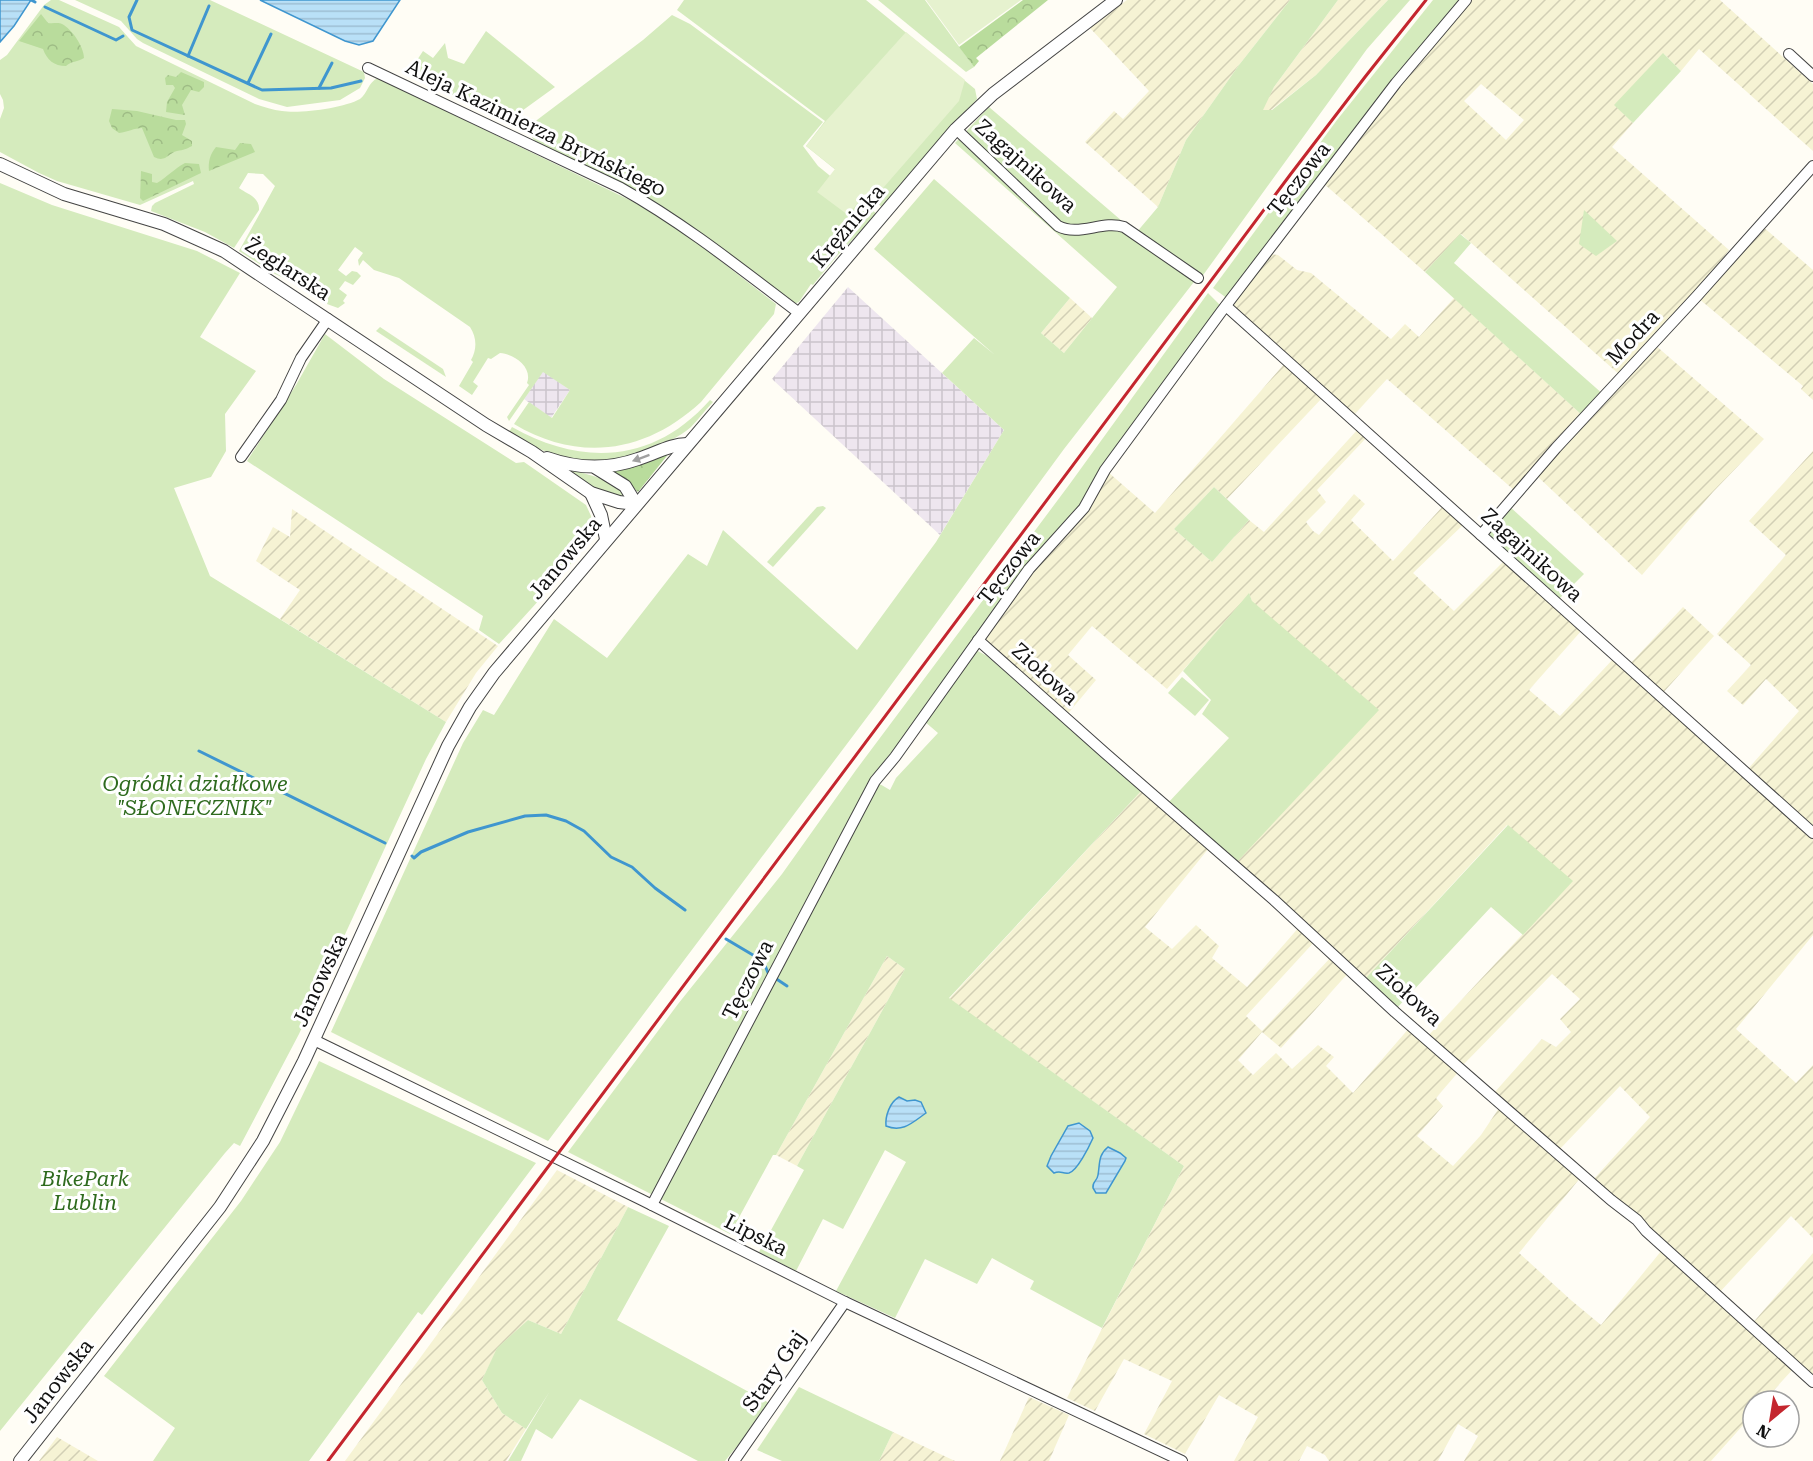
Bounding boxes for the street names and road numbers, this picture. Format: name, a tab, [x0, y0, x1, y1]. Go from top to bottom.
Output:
street label: Aleja Kazimierza Bryńskiego	[402, 54, 670, 202]
street label: Zagajnikowa	[971, 114, 1082, 218]
street label: Tęczowa	[1263, 137, 1336, 221]
street label: Krężnicka	[806, 179, 890, 272]
street label: Żeglarska	[241, 233, 336, 306]
street label: Modra	[1602, 304, 1665, 369]
street label: Zagajnikowa	[1477, 503, 1588, 607]
street label: Janowska	[524, 512, 607, 604]
street label: Tęczowa	[973, 526, 1046, 610]
street label: Ziołowa	[1007, 638, 1083, 710]
street label: Janowska	[288, 929, 352, 1030]
street label: Tęczowa	[718, 935, 779, 1024]
street label: Ziołowa	[1371, 959, 1447, 1031]
street label: Lipska	[721, 1209, 792, 1261]
street label: Stary Gaj	[737, 1326, 811, 1416]
street label: Janowska	[18, 1334, 99, 1428]

